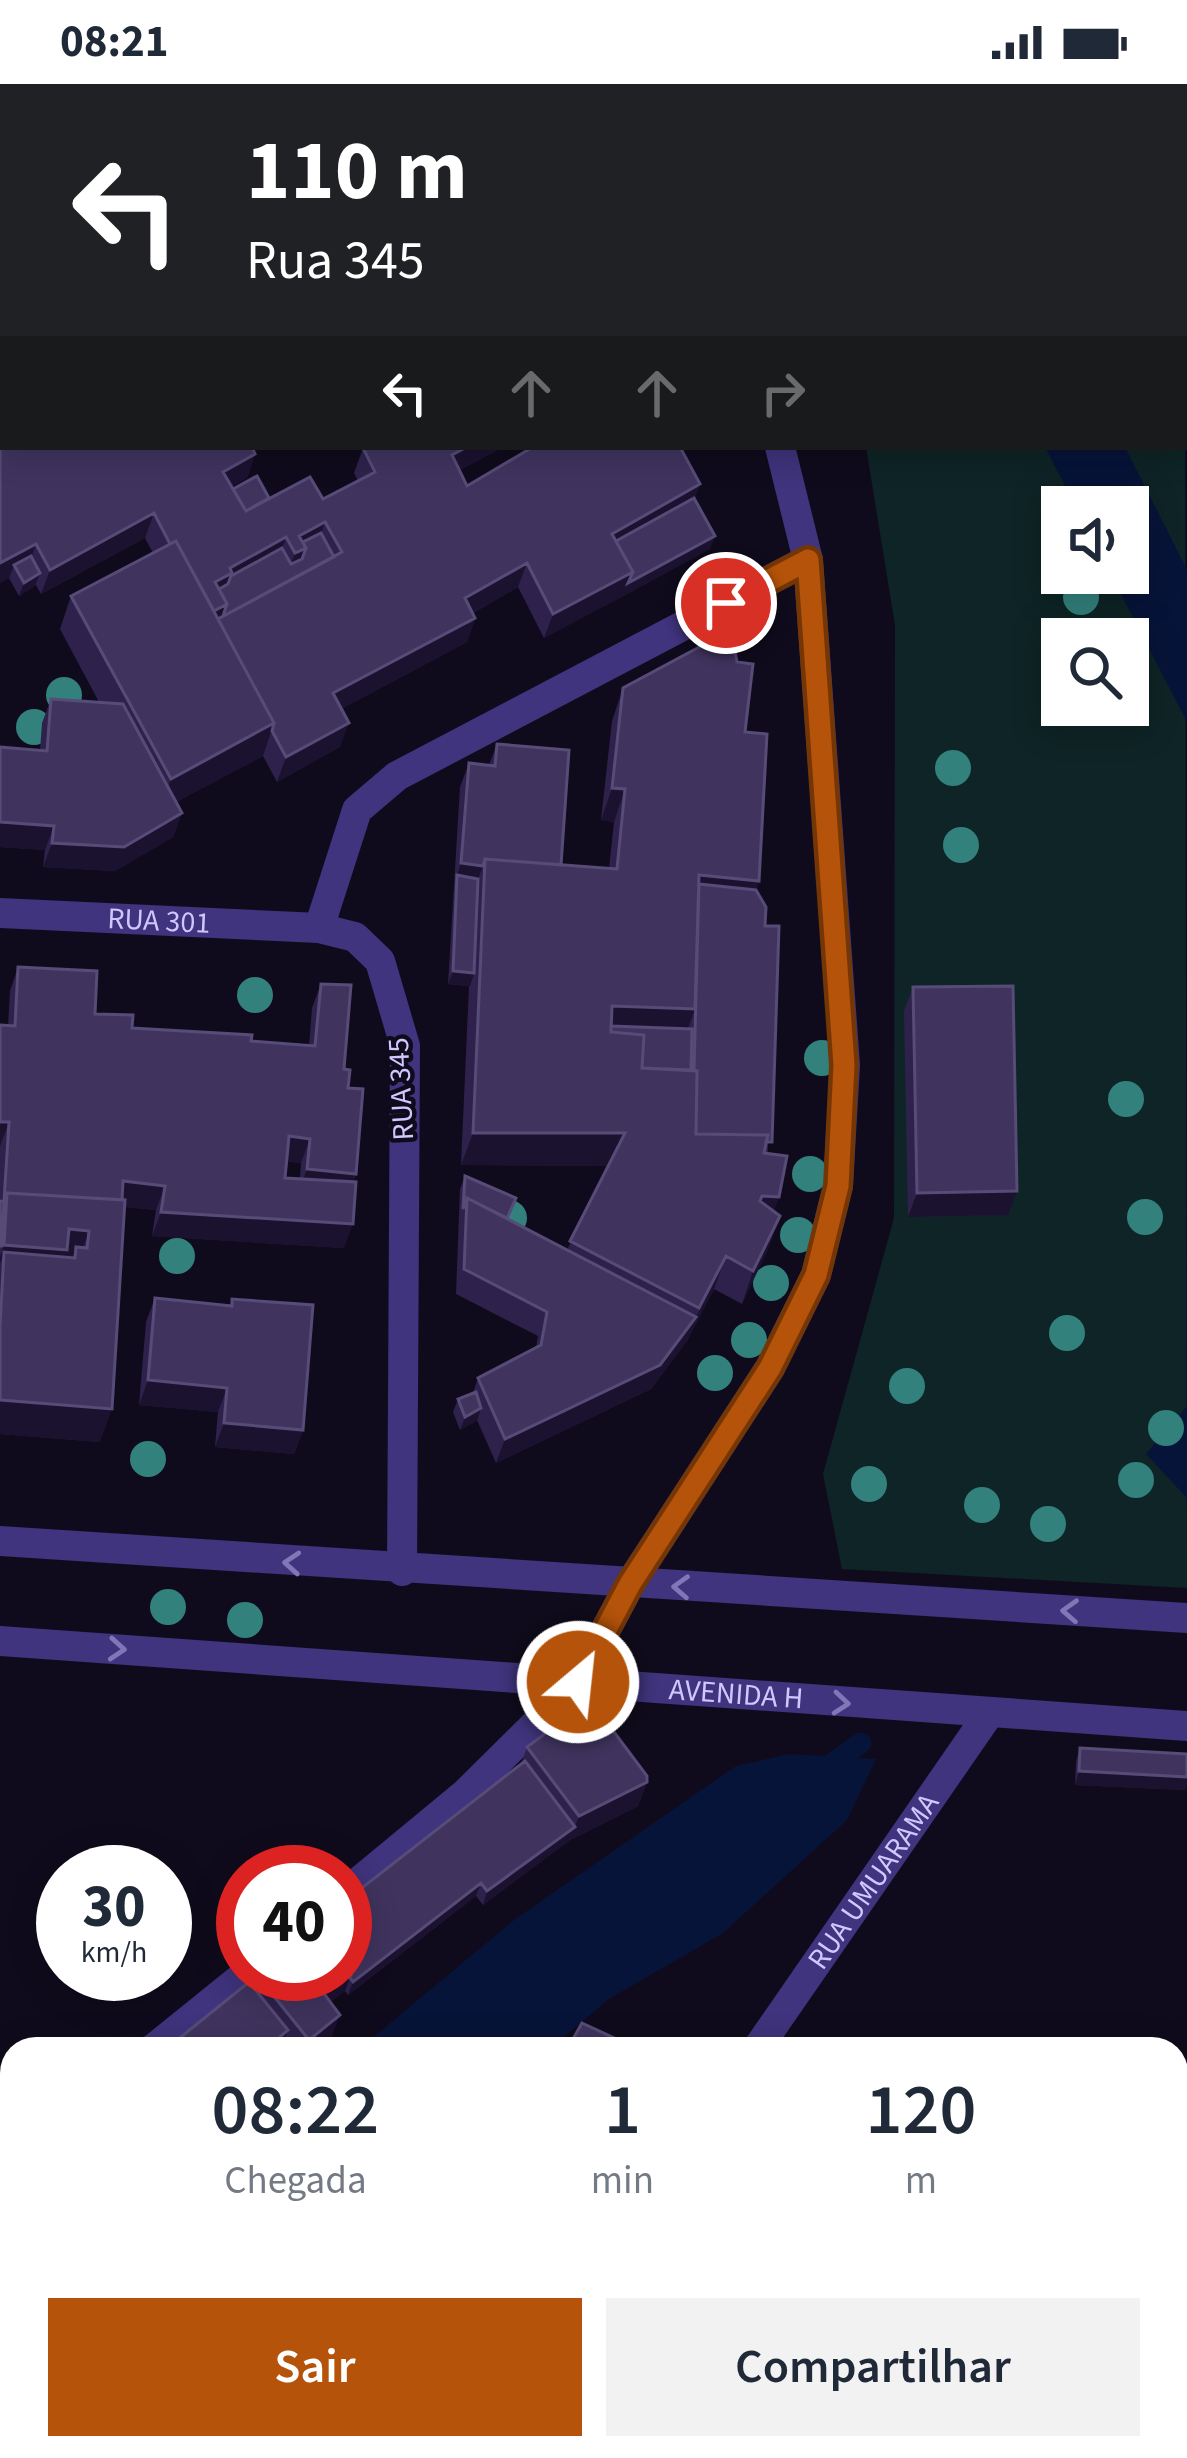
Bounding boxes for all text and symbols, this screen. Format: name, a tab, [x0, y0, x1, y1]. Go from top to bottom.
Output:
text: 08:21	[60, 10, 169, 74]
text: 110 m	[246, 112, 468, 232]
icon: left	[48, 132, 204, 288]
text: Rua 345	[246, 223, 425, 300]
icon: left	[372, 360, 438, 426]
icon: ahead	[498, 360, 564, 426]
icon: ahead	[624, 360, 690, 426]
icon: right	[750, 360, 816, 426]
map controls	[1041, 486, 1149, 726]
button: sound	[1041, 486, 1149, 594]
pin	[675, 552, 777, 654]
icon: arrive	[693, 570, 759, 636]
button: search	[1041, 618, 1149, 726]
street label: RUA 301	[106, 897, 211, 944]
street label: RUA 345	[377, 1036, 425, 1142]
one-way arrow	[282, 1550, 301, 1576]
one-way arrow	[671, 1575, 690, 1601]
one-way arrow	[1060, 1598, 1079, 1624]
position arrow	[515, 1619, 641, 1745]
one-way arrow	[108, 1636, 127, 1662]
street label: AVENIDA H	[668, 1667, 805, 1720]
one-way arrow	[832, 1690, 851, 1715]
street label: RUA UMUARAMA	[797, 1784, 950, 1978]
speed limit sign: 40	[216, 1845, 372, 2001]
text: 30	[82, 1865, 146, 1950]
text: km/h	[81, 1931, 147, 1974]
text: 08:22	[212, 2059, 379, 2162]
text: 1	[604, 2059, 641, 2162]
text: 120	[866, 2059, 976, 2162]
text: Chegada	[224, 2153, 367, 2209]
text: min	[591, 2153, 654, 2209]
text: m	[905, 2153, 937, 2209]
button: Sair	[48, 2298, 582, 2436]
button: Compartilhar	[606, 2298, 1140, 2436]

